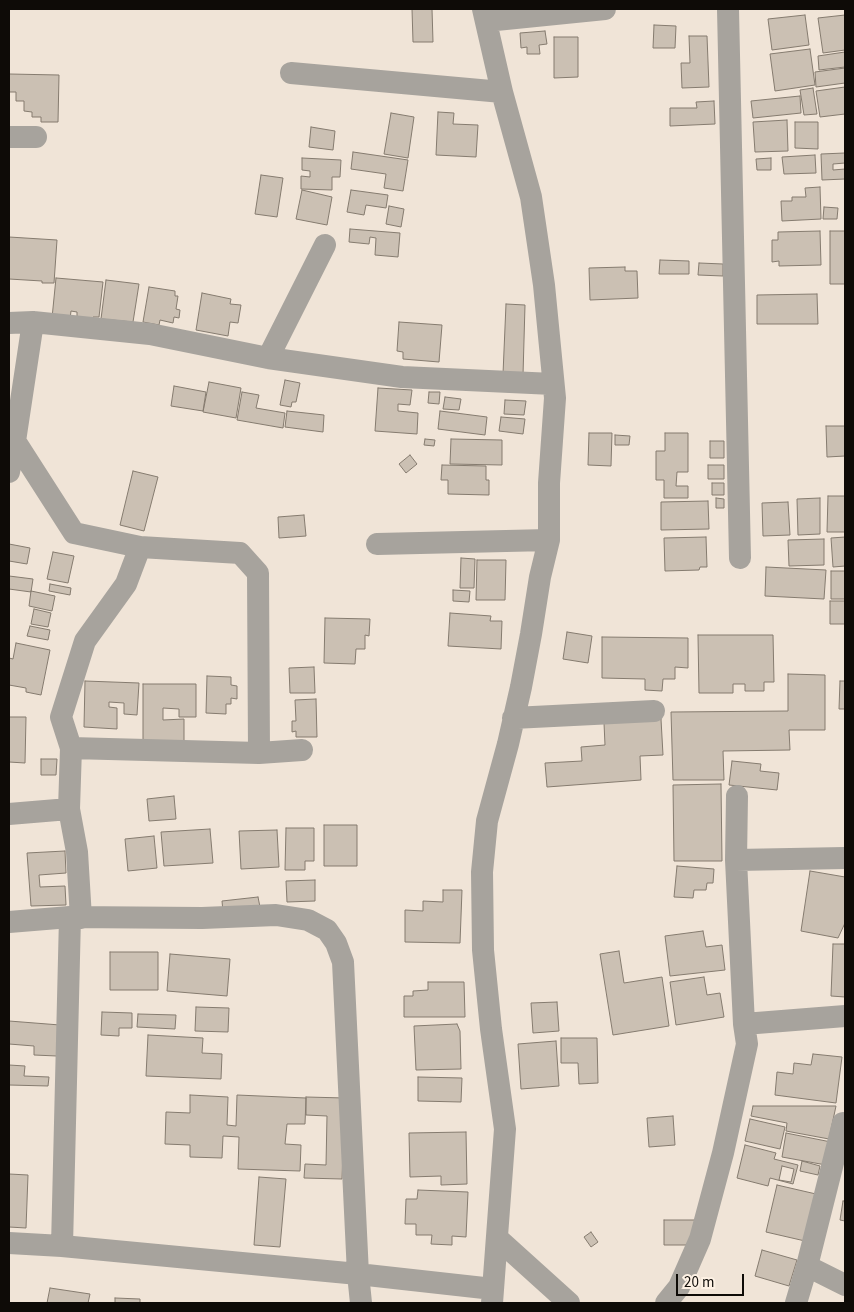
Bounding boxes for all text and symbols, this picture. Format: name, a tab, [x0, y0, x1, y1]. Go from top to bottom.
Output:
scale bar	[679, 1264, 746, 1296]
text: 20 m	[684, 1272, 714, 1293]

